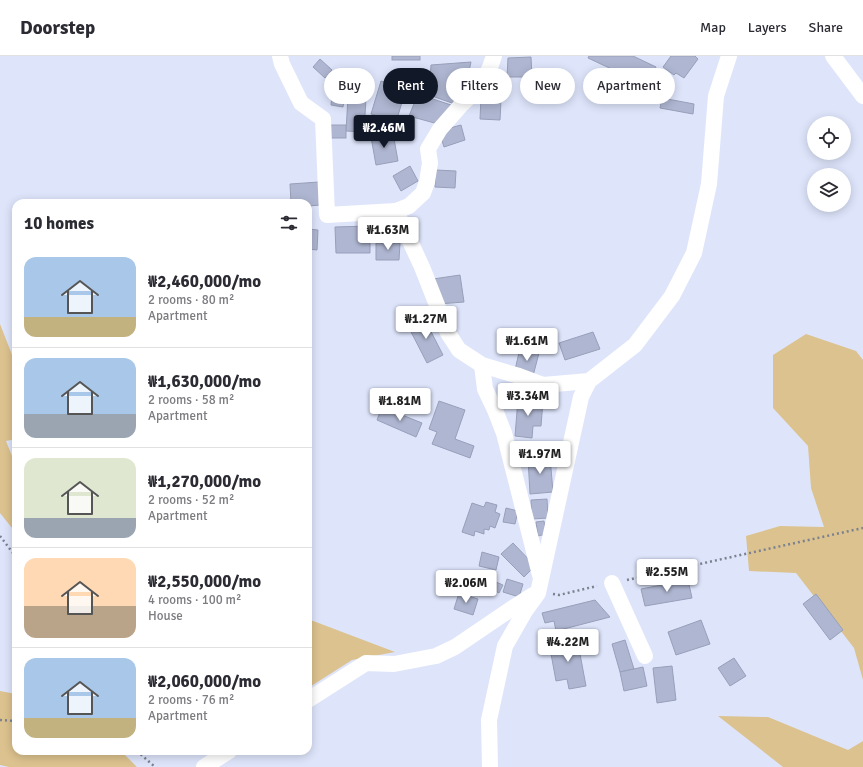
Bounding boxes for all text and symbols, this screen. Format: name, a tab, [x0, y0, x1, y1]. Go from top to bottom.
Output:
text: Doorstep	[20, 16, 95, 40]
text: Map	[700, 19, 726, 36]
text: Layers	[748, 19, 787, 36]
text: Share	[809, 19, 843, 36]
chip: Buy	[324, 68, 375, 104]
chip: Rent	[383, 68, 438, 104]
chip: Filters	[446, 68, 512, 104]
chip: New	[520, 68, 575, 104]
chip: Apartment	[583, 68, 675, 104]
pin: ₩2.46M	[351, 115, 417, 149]
map controls	[807, 116, 851, 212]
button: locate	[807, 116, 851, 160]
text: ₩2.46M	[363, 120, 405, 136]
button: layers	[807, 168, 851, 212]
icon: filters	[278, 212, 300, 234]
text: 10 homes	[24, 213, 94, 234]
pin: ₩1.63M	[355, 217, 421, 251]
text: ₩1.63M	[367, 222, 409, 238]
text: ₩2,460,000/mo	[148, 271, 261, 292]
icon: home	[56, 273, 104, 321]
text: 2 rooms · 80 m²	[148, 292, 234, 308]
pin: ₩1.27M	[393, 306, 459, 340]
text: Apartment	[148, 308, 208, 324]
text: ₩1.27M	[405, 311, 447, 327]
pin: ₩1.61M	[494, 328, 560, 362]
text: ₩1.61M	[506, 333, 548, 349]
text: ₩1,630,000/mo	[148, 371, 261, 392]
icon: home	[56, 374, 104, 422]
pin: ₩3.34M	[495, 383, 561, 417]
pin: ₩1.81M	[367, 388, 433, 422]
text: ₩3.34M	[507, 388, 549, 404]
text: 2 rooms · 58 m²	[148, 392, 234, 408]
text: ₩1.81M	[379, 393, 421, 409]
text: Apartment	[148, 408, 208, 424]
pin: ₩1.97M	[507, 441, 573, 475]
text: ₩1.97M	[519, 446, 561, 462]
text: ₩1,270,000/mo	[148, 471, 261, 492]
icon: home	[56, 474, 104, 522]
text: 2 rooms · 52 m²	[148, 492, 234, 508]
text: Apartment	[148, 508, 208, 524]
pin: ₩2.55M	[634, 559, 700, 593]
text: ₩2.55M	[646, 564, 688, 580]
pin: ₩2.06M	[433, 570, 499, 604]
text: ₩2,550,000/mo	[148, 571, 261, 592]
icon: home	[56, 574, 104, 622]
text: ₩2.06M	[445, 575, 487, 591]
text: 4 rooms · 100 m²	[148, 592, 241, 608]
text: House	[148, 608, 183, 624]
pin: ₩4.22M	[535, 629, 601, 663]
text: ₩4.22M	[547, 634, 589, 650]
text: ₩2,060,000/mo	[148, 671, 261, 692]
icon: home	[56, 674, 104, 722]
text: 2 rooms · 76 m²	[148, 692, 234, 708]
text: Apartment	[148, 708, 208, 724]

